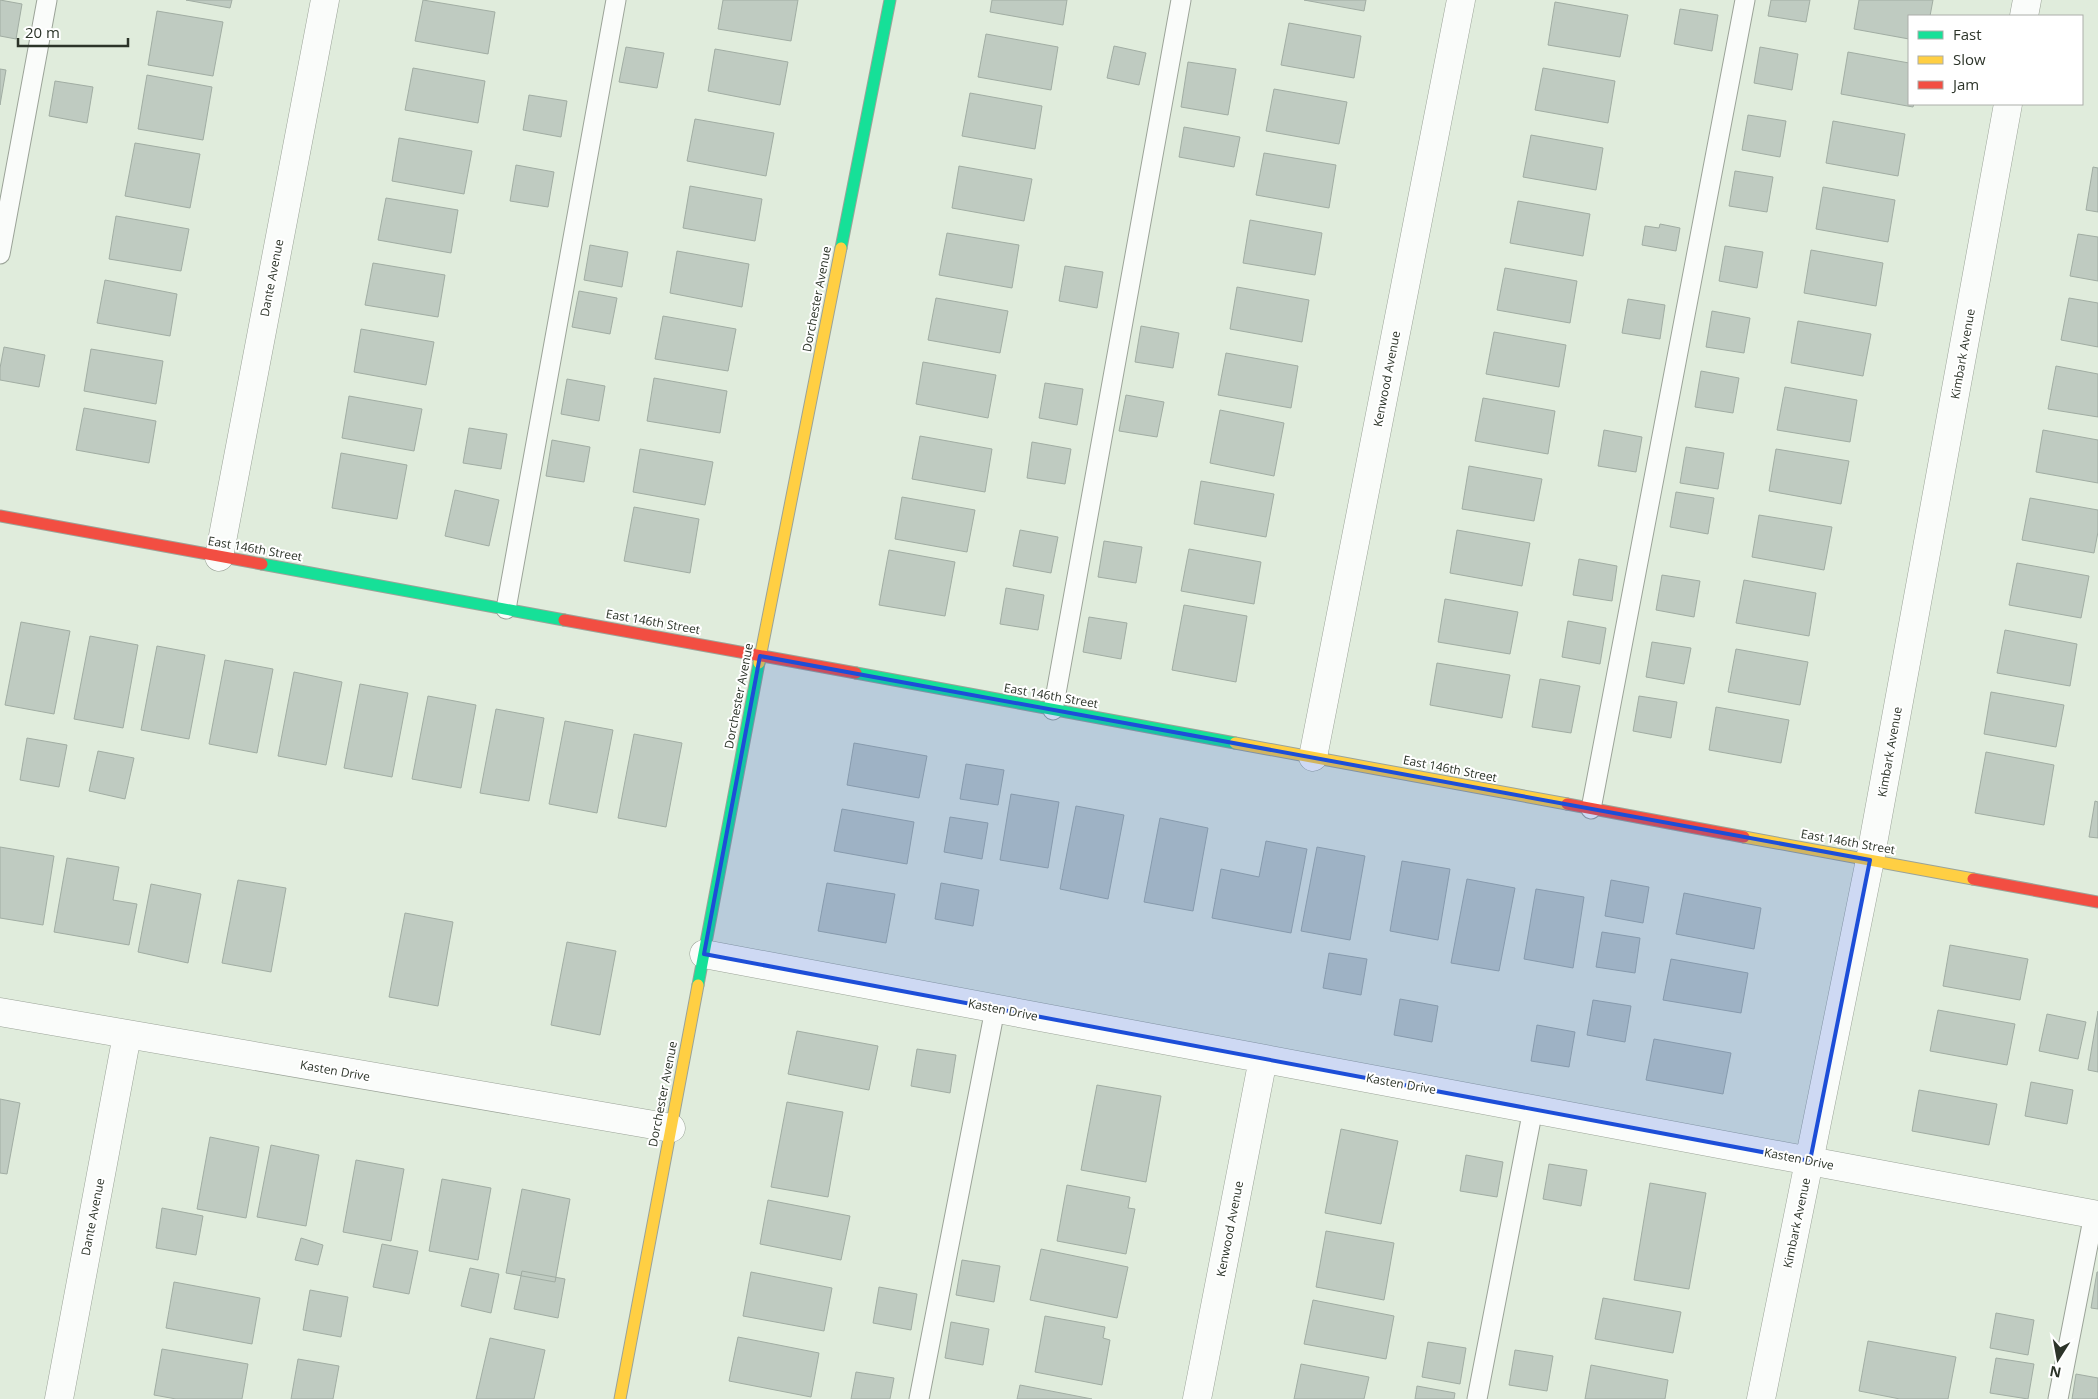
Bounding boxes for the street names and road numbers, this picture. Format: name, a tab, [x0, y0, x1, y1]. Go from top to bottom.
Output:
street label: Dante Avenue	[256, 237, 287, 318]
street label: Dorchester Avenue	[798, 244, 835, 353]
street label: Kimbark Avenue	[1946, 307, 1979, 400]
street label: Kenwood Avenue	[1369, 329, 1404, 428]
street label: East 146th Street	[207, 532, 303, 565]
street label: East 146th Street	[605, 605, 701, 638]
street label: Dorchester Avenue	[720, 641, 757, 750]
street label: East 146th Street	[1003, 679, 1099, 712]
street label: Kimbark Avenue	[1873, 705, 1906, 798]
street label: East 146th Street	[1402, 751, 1498, 786]
street label: East 146th Street	[1800, 825, 1896, 858]
street label: Kasten Drive	[967, 994, 1040, 1025]
street label: Dorchester Avenue	[644, 1039, 681, 1148]
street label: Kasten Drive	[299, 1056, 372, 1085]
street label: Kasten Drive	[1365, 1069, 1438, 1098]
street label: Kasten Drive	[1763, 1143, 1836, 1174]
street label: Dante Avenue	[77, 1176, 108, 1257]
street label: Kimbark Avenue	[1779, 1176, 1814, 1269]
street label: Kenwood Avenue	[1212, 1179, 1247, 1278]

